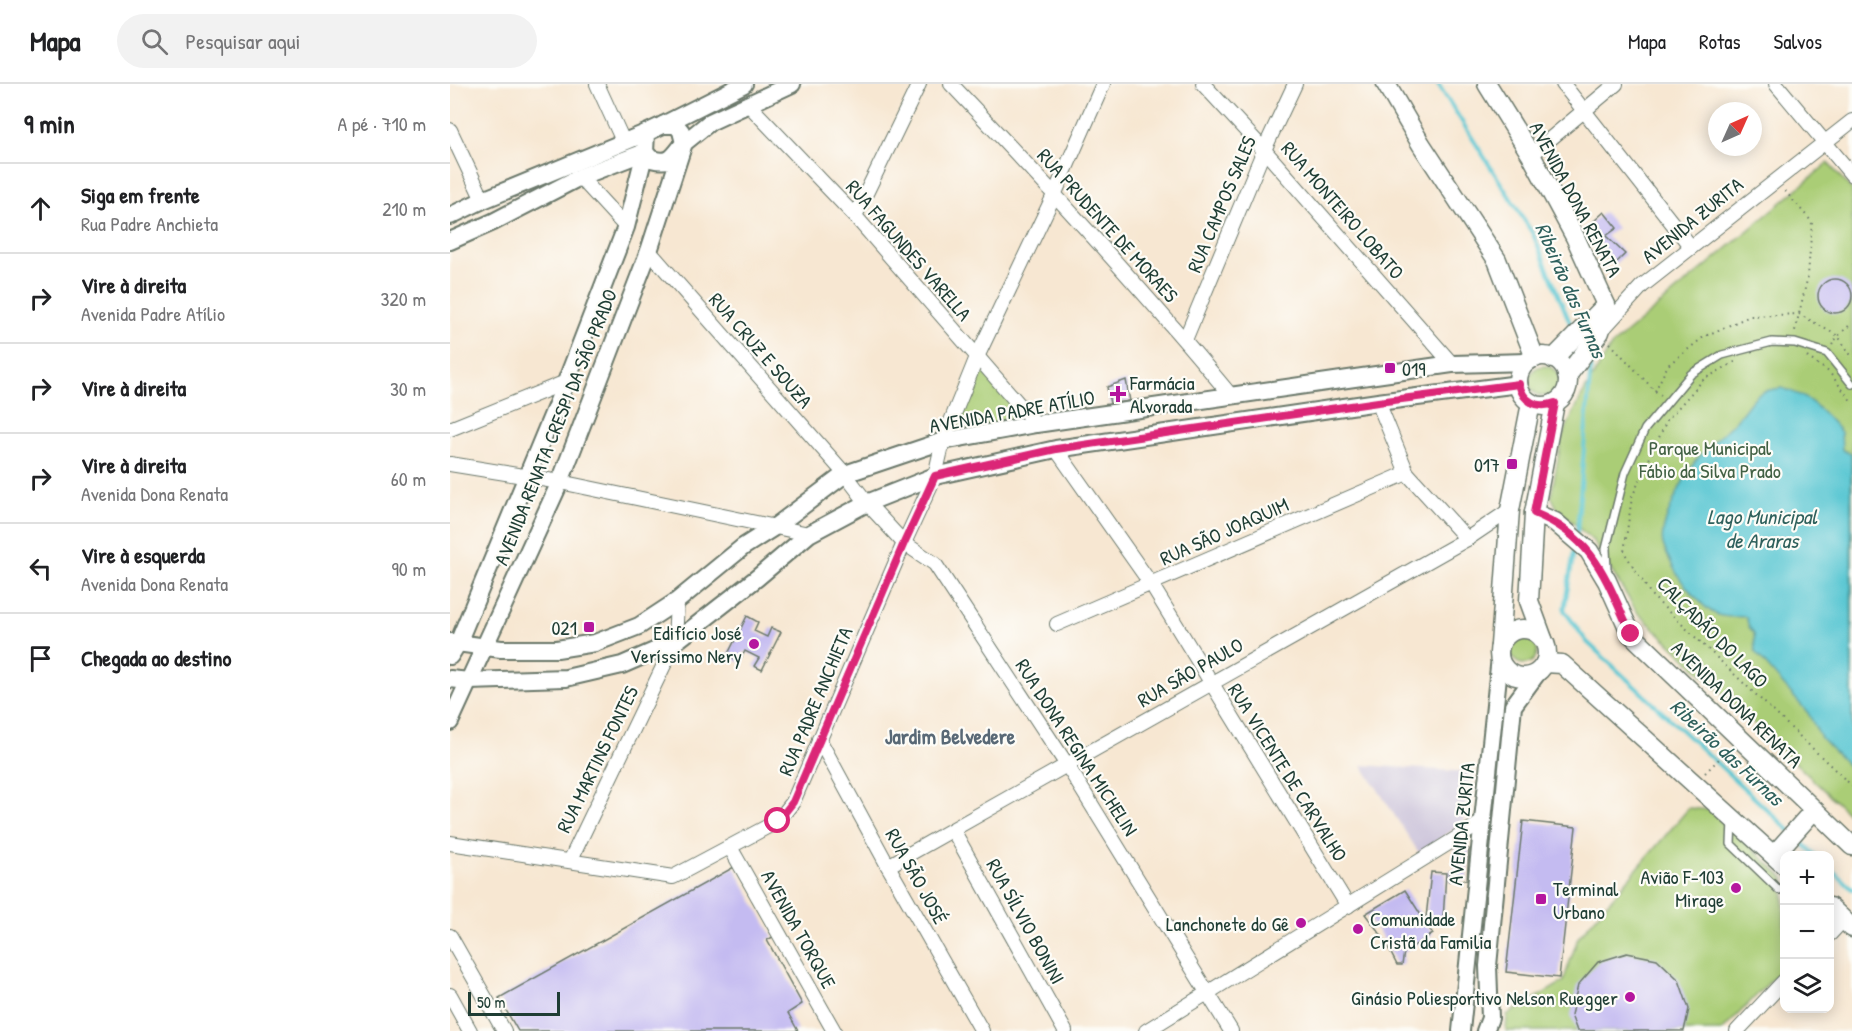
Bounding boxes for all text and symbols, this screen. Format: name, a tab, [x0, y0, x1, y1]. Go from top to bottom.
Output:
search box	[117, 14, 537, 68]
text: Mapa	[30, 22, 81, 60]
icon: search	[138, 25, 171, 58]
text: Pesquisar aqui	[186, 26, 301, 56]
text: Mapa	[1628, 27, 1666, 56]
text: Rotas	[1699, 27, 1741, 56]
text: Salvos	[1774, 27, 1822, 56]
north arrow	[1708, 102, 1762, 156]
text: 9 min	[24, 106, 75, 141]
text: A pé · 710 m	[338, 110, 426, 137]
street label: AVENIDA DONA RENATA	[1524, 117, 1628, 282]
street label: RUA CAMPOS SALES	[1180, 132, 1262, 276]
street label: RUA MONTEIRO LOBATO	[1275, 135, 1411, 285]
street label: RUA PRUDENTE DE MORAES	[1031, 142, 1185, 308]
street label: AVENIDA ZURITA	[1636, 171, 1749, 269]
street label: RUA FAGUNDES VARELLA	[840, 174, 978, 326]
text: Siga em frente	[81, 180, 200, 210]
icon: ahead	[24, 192, 57, 225]
text: 210 m	[382, 195, 426, 222]
text: Rua Padre Anchieta	[81, 210, 218, 237]
water label: Ribeirão das Furnas	[1528, 218, 1615, 364]
text: Vire à direita	[81, 270, 186, 300]
icon: right	[24, 282, 57, 315]
text: 320 m	[381, 285, 426, 312]
street label: AVENIDA RENATA CRESPI DA SÃO PRADO	[487, 285, 623, 569]
street label: RUA CRUZ E SOUZA	[703, 286, 819, 414]
text: Avenida Padre Atílio	[81, 300, 225, 327]
place label: 019	[1402, 355, 1426, 382]
marker: 019	[1383, 361, 1397, 375]
place label: Farmácia Alvorada	[1129, 369, 1195, 419]
icon: right	[24, 372, 57, 405]
text: Vire à direita	[81, 373, 186, 403]
text: 30 m	[390, 375, 426, 402]
street label: AVENIDA PADRE ATÍLIO	[927, 383, 1097, 439]
marker: Farmácia Alvorada	[1111, 387, 1125, 401]
park label: Parque Municipal Fábio da Silva Prado	[1638, 434, 1781, 484]
text: Vire à direita	[81, 450, 186, 480]
place label: 017	[1474, 451, 1500, 478]
marker: 017	[1505, 457, 1519, 471]
icon: right	[24, 462, 57, 495]
text: 60 m	[391, 465, 426, 492]
text: Avenida Dona Renata	[81, 480, 228, 507]
street label: RUA SÃO JOAQUIM	[1155, 491, 1293, 571]
water label: Lago Municipal de Araras	[1707, 502, 1818, 555]
text: Vire à esquerda	[81, 540, 205, 570]
icon: left	[24, 552, 57, 585]
text: 90 m	[392, 555, 426, 582]
text: Avenida Dona Renata	[81, 570, 228, 597]
street label: CALÇADÃO DO LAGO	[1651, 570, 1775, 694]
place label: 021	[551, 614, 577, 641]
place label: Edifício José Veríssimo Nery	[630, 619, 742, 669]
marker: 021	[582, 620, 596, 634]
route end	[1617, 620, 1643, 646]
street label: RUA PADRE ANCHIETA	[771, 622, 859, 780]
street label: RUA SÃO PAULO	[1132, 631, 1248, 713]
street label: AVENIDA DONA RENATA	[1666, 635, 1808, 774]
marker: Edifício José Veríssimo Nery	[747, 637, 761, 651]
icon: arrive	[24, 642, 57, 675]
text: Chegada ao destino	[81, 643, 231, 673]
street label: RUA DONA REGINA MICHELIN	[1010, 653, 1144, 841]
street label: RUA VICENTE DE CARVALHO	[1222, 678, 1354, 866]
street label: RUA MARTINS FONTES	[550, 681, 644, 837]
water label: Ribeirão das Furnas	[1664, 692, 1791, 813]
district label: Jardim Belvedere	[885, 722, 1016, 751]
street label: AVENIDA ZURITA	[1441, 761, 1481, 887]
route start	[764, 807, 790, 833]
street label: RUA SÃO JOSÉ	[880, 823, 954, 929]
map controls	[1780, 851, 1834, 1013]
button: +	[1780, 851, 1834, 905]
street label: RUA SÍLVIO BONINI	[980, 854, 1072, 988]
place label: Avião F-103 Mirage	[1641, 863, 1724, 913]
street label: AVENIDA TORQUE	[755, 865, 843, 993]
place label: Terminal Urbano	[1553, 875, 1619, 925]
marker: Avião F-103 Mirage	[1729, 881, 1743, 895]
marker: Terminal Urbano	[1534, 892, 1548, 906]
place label: Comunidade Cristã da Familia	[1370, 905, 1492, 955]
button: −	[1780, 905, 1834, 959]
place label: Lanchonete do Gê	[1166, 910, 1289, 937]
marker: Lanchonete do Gê	[1294, 916, 1308, 930]
marker: Comunidade Cristã da Familia	[1351, 922, 1365, 936]
button: layers	[1780, 959, 1834, 1013]
place label: Ginásio Poliesportivo Nelson Ruegger	[1351, 984, 1618, 1011]
scale bar	[468, 989, 560, 1016]
marker: Ginásio Poliesportivo Nelson Ruegger	[1623, 990, 1637, 1004]
text: 50 m	[477, 991, 506, 1013]

